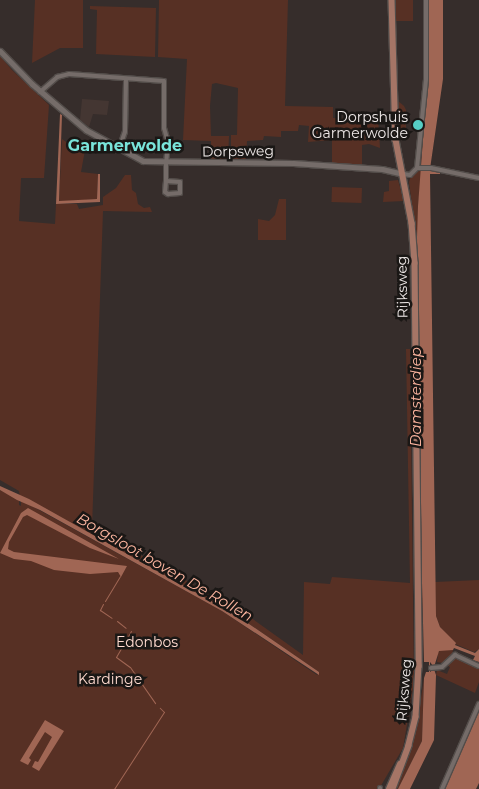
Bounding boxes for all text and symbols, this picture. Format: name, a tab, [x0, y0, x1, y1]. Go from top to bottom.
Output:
place label: Dorpshuis Garmerwolde	[312, 109, 408, 142]
marker: Dorpshuis Garmerwolde	[412, 119, 424, 131]
district label: Garmerwolde	[68, 136, 182, 156]
street label: Dorpsweg	[202, 142, 274, 160]
street label: Rijksweg	[393, 256, 411, 318]
water label: Damsterdiep	[407, 347, 425, 447]
water label: Borgsloot boven De Rollen	[74, 509, 256, 625]
park label: Edonbos	[116, 634, 178, 650]
street label: Rijksweg	[393, 658, 415, 722]
park label: Kardinge	[78, 671, 142, 687]

